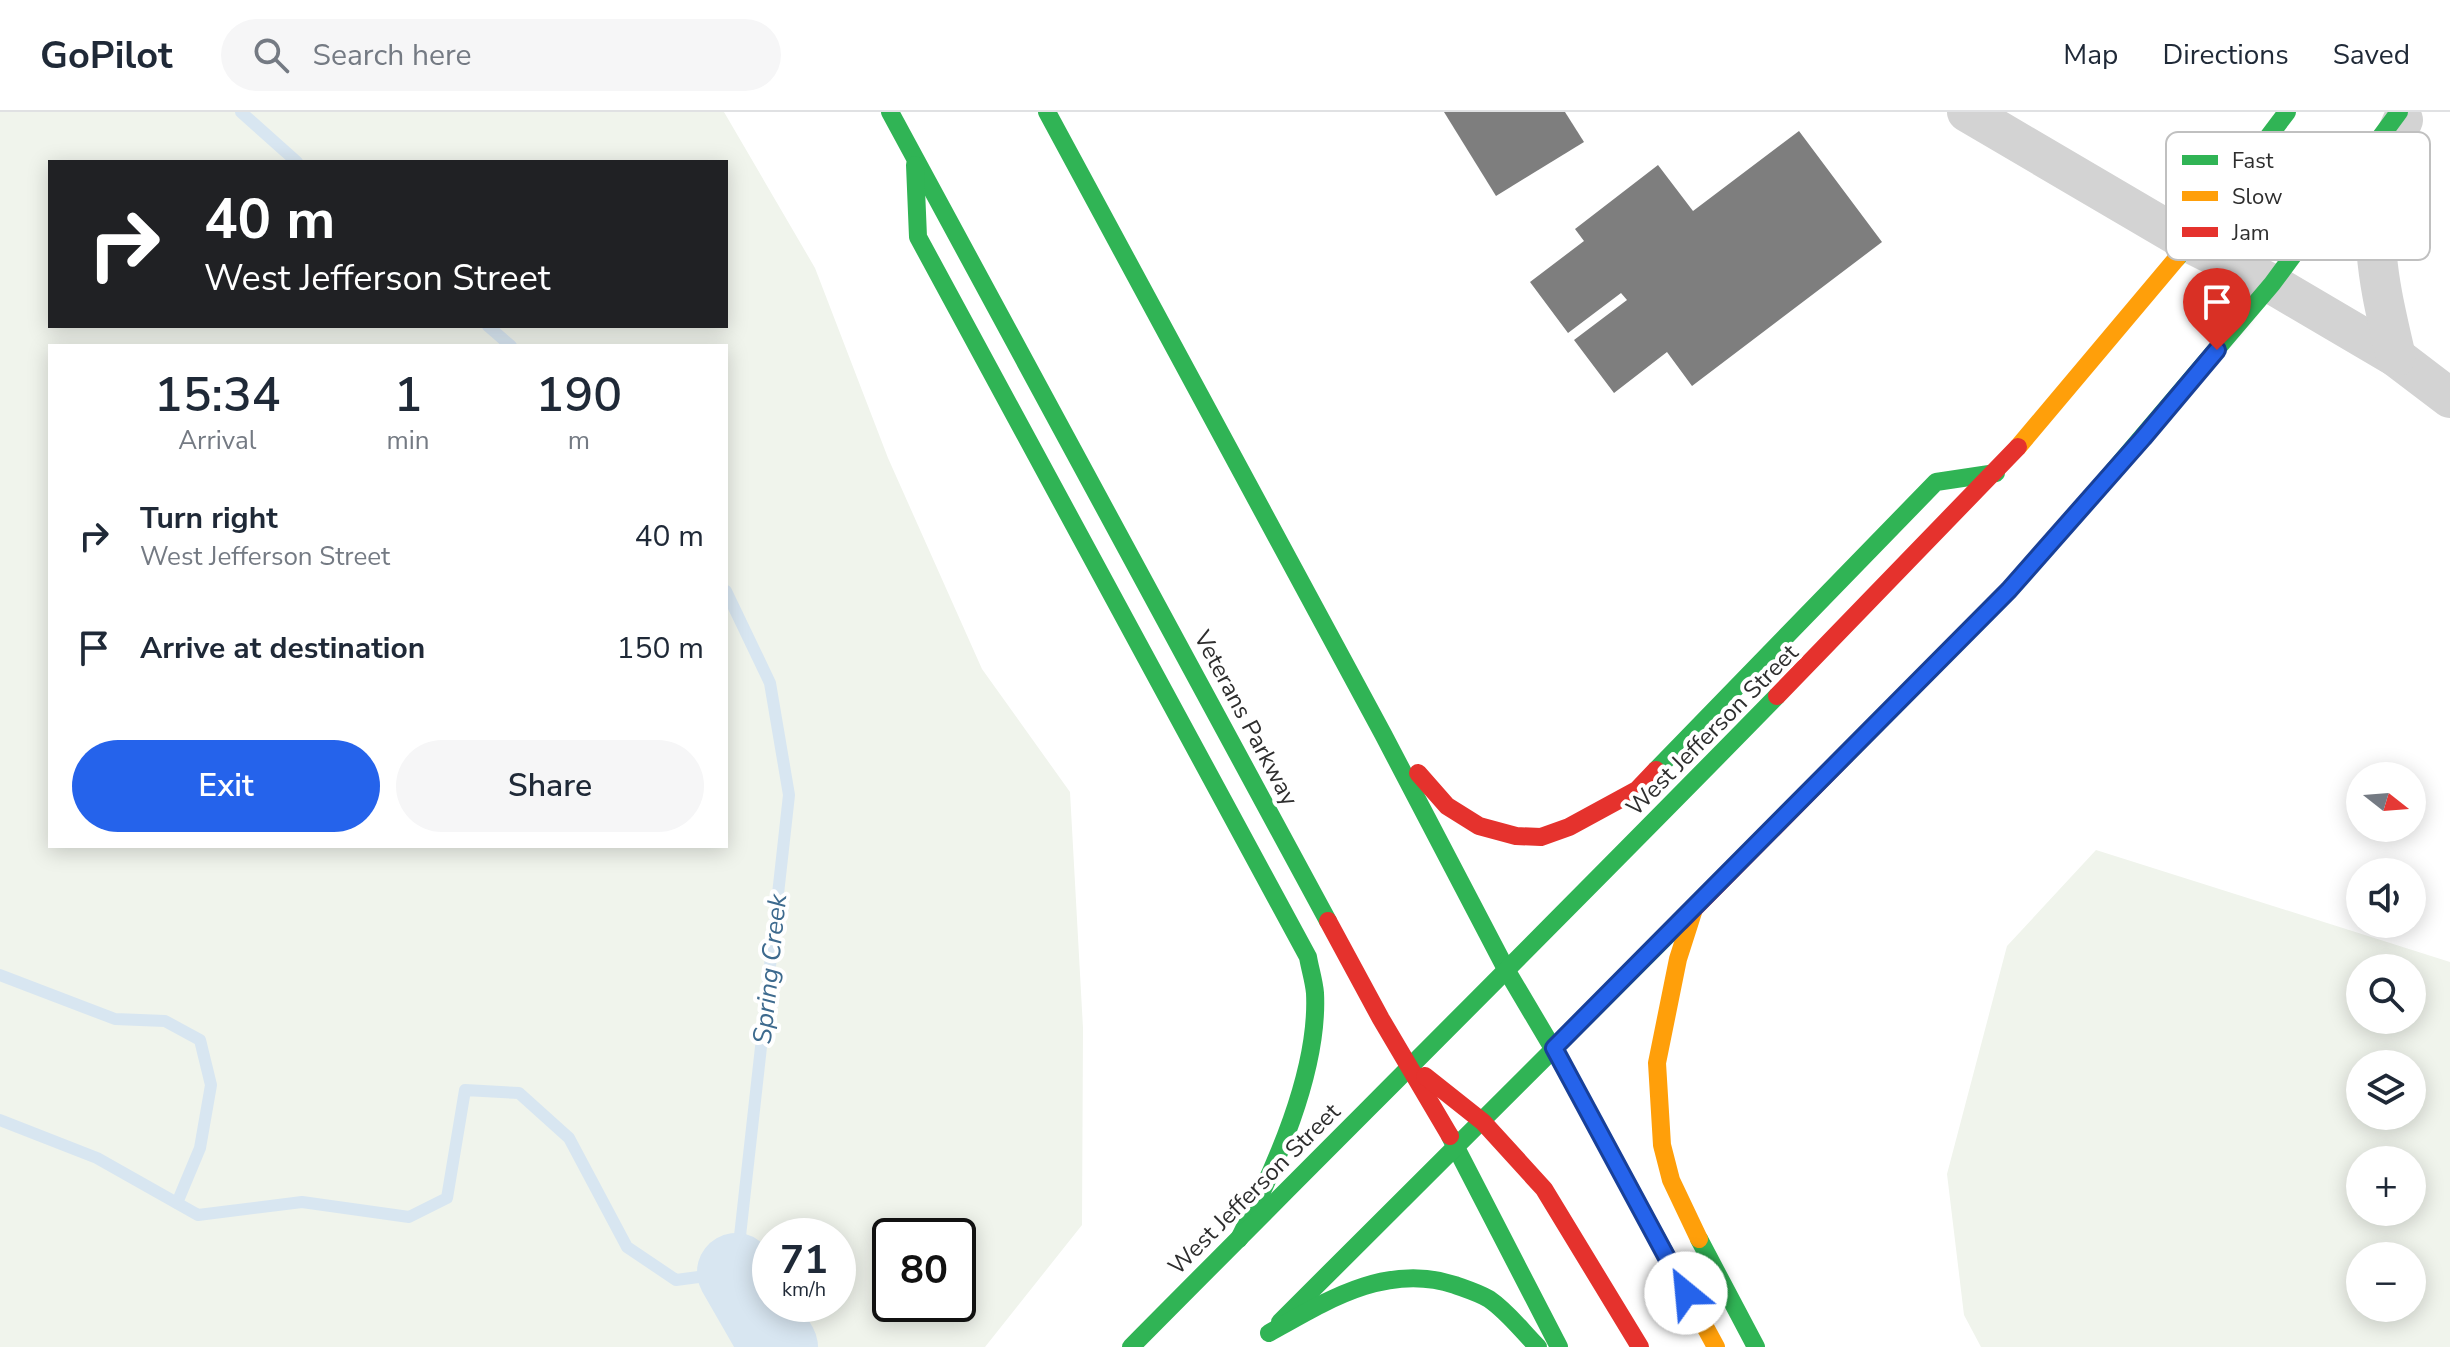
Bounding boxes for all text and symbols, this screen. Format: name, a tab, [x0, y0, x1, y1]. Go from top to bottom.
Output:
search box	[221, 19, 781, 91]
text: GoPilot	[40, 30, 173, 81]
icon: search	[249, 33, 293, 77]
text: Search here	[313, 35, 472, 76]
text: Map	[2063, 36, 2118, 74]
text: Directions	[2162, 36, 2289, 74]
text: Saved	[2333, 36, 2410, 74]
legend	[2166, 132, 2430, 260]
text: Fast	[2232, 146, 2274, 176]
text: 40 m	[204, 181, 335, 258]
text: Slow	[2232, 182, 2283, 212]
icon: right	[72, 192, 176, 296]
text: Jam	[2231, 218, 2270, 248]
text: West Jefferson Street	[204, 254, 550, 303]
pin	[2183, 268, 2251, 350]
icon: arrive	[2195, 280, 2239, 324]
text: 15:34	[154, 362, 281, 428]
text: 1	[394, 362, 422, 428]
text: 190	[536, 362, 622, 428]
text: Arrival	[178, 423, 256, 458]
text: min	[387, 423, 430, 458]
text: m	[568, 423, 590, 458]
text: Turn right	[140, 498, 278, 539]
icon: right	[72, 514, 116, 558]
text: 40 m	[635, 516, 704, 557]
text: West Jefferson Street	[140, 539, 390, 574]
street label: Veterans Parkway	[1186, 624, 1306, 812]
icon: arrive	[72, 626, 116, 670]
text: Arrive at destination	[140, 628, 425, 669]
text: 150 m	[617, 628, 704, 669]
street label: West Jefferson Street	[1619, 637, 1805, 823]
button: Exit	[72, 740, 380, 832]
button: Share	[396, 740, 704, 832]
north arrow	[2346, 762, 2426, 842]
map controls	[2346, 762, 2426, 1322]
button: sound	[2346, 858, 2426, 938]
water label: Spring Creek	[745, 891, 795, 1046]
button: search	[2346, 954, 2426, 1034]
button: layers	[2346, 1050, 2426, 1130]
street label: West Jefferson Street	[1161, 1096, 1347, 1282]
button: +	[2346, 1146, 2426, 1226]
speed limit sign: 80	[872, 1218, 976, 1322]
text: 71	[780, 1233, 828, 1287]
button: −	[2346, 1242, 2426, 1322]
position arrow	[1644, 1251, 1728, 1335]
text: km/h	[782, 1276, 826, 1303]

